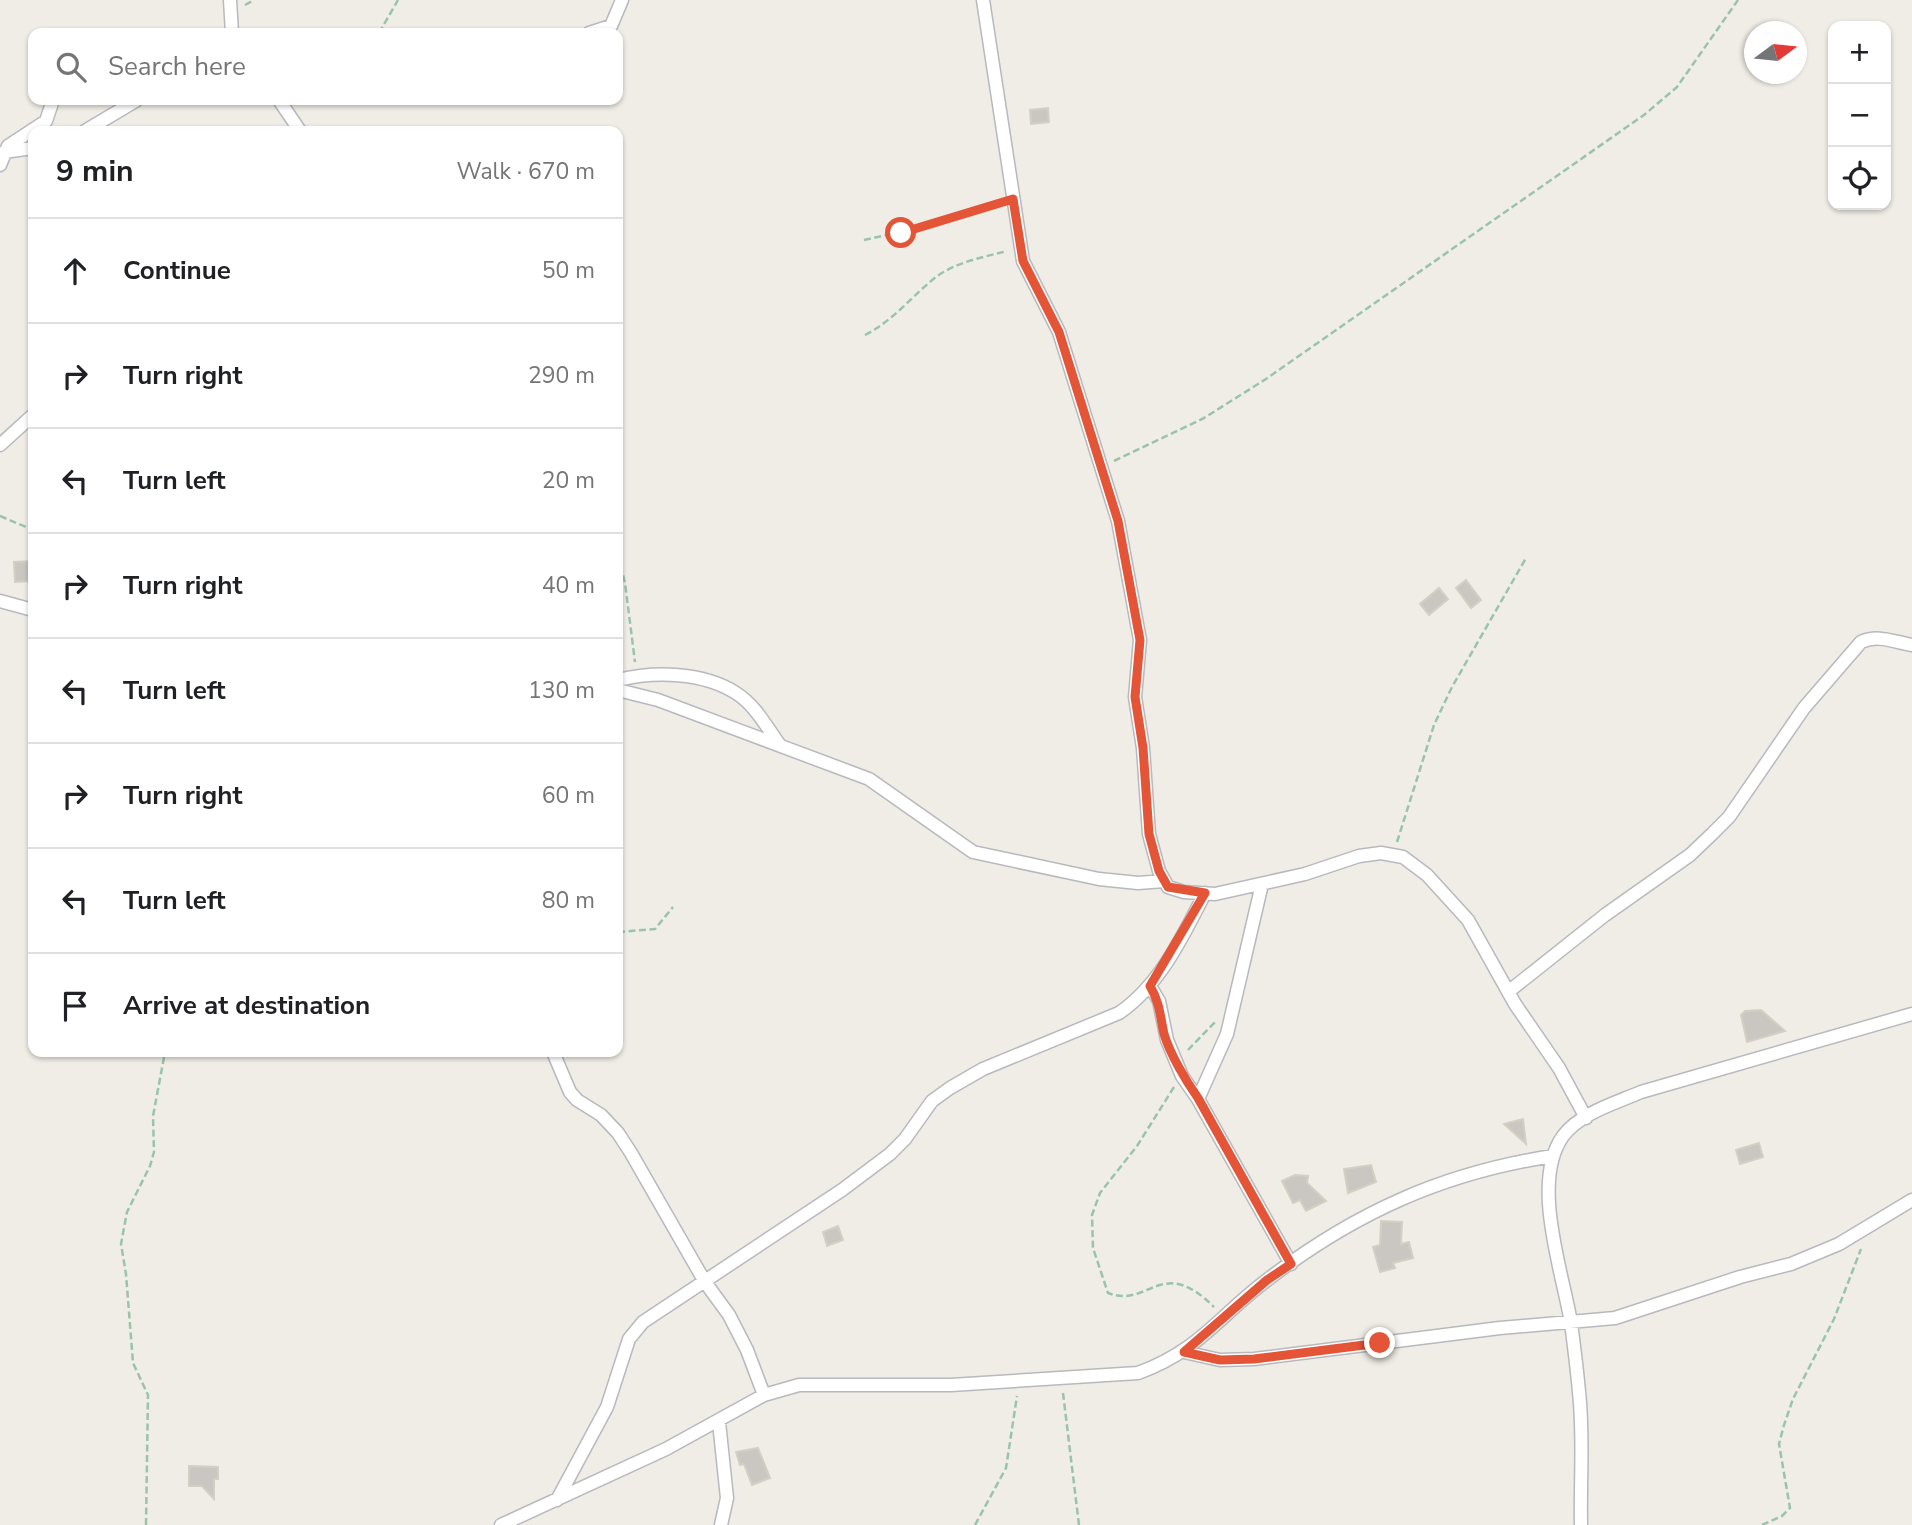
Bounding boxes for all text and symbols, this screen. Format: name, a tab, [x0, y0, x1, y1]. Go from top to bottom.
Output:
north arrow	[1744, 21, 1807, 84]
map controls	[1828, 21, 1891, 210]
button: +	[1828, 21, 1891, 84]
search box	[28, 28, 623, 105]
icon: search	[52, 48, 90, 86]
text: Search here	[108, 49, 246, 84]
button: −	[1828, 84, 1891, 147]
button: locate	[1828, 147, 1891, 210]
text: 9 min	[56, 151, 134, 192]
text: Walk · 670 m	[456, 156, 595, 187]
route start	[885, 217, 916, 248]
icon: ahead	[56, 252, 94, 290]
text: Continue	[123, 253, 231, 288]
text: 50 m	[542, 255, 595, 286]
icon: right	[56, 357, 94, 395]
text: Turn right	[123, 358, 242, 393]
text: 290 m	[528, 360, 595, 391]
icon: left	[56, 462, 94, 500]
text: Turn left	[123, 463, 226, 498]
text: 20 m	[542, 465, 595, 496]
icon: right	[56, 567, 94, 605]
text: Turn right	[123, 568, 242, 603]
text: 40 m	[542, 570, 595, 601]
icon: left	[56, 672, 94, 710]
text: Turn left	[123, 673, 226, 708]
text: 130 m	[528, 675, 595, 706]
icon: right	[56, 777, 94, 815]
text: Turn right	[123, 778, 242, 813]
text: 60 m	[542, 780, 595, 811]
icon: left	[56, 882, 94, 920]
text: Turn left	[123, 883, 226, 918]
text: 80 m	[542, 885, 595, 916]
icon: arrive	[56, 987, 94, 1025]
text: Arrive at destination	[123, 988, 370, 1023]
route end	[1364, 1327, 1395, 1358]

